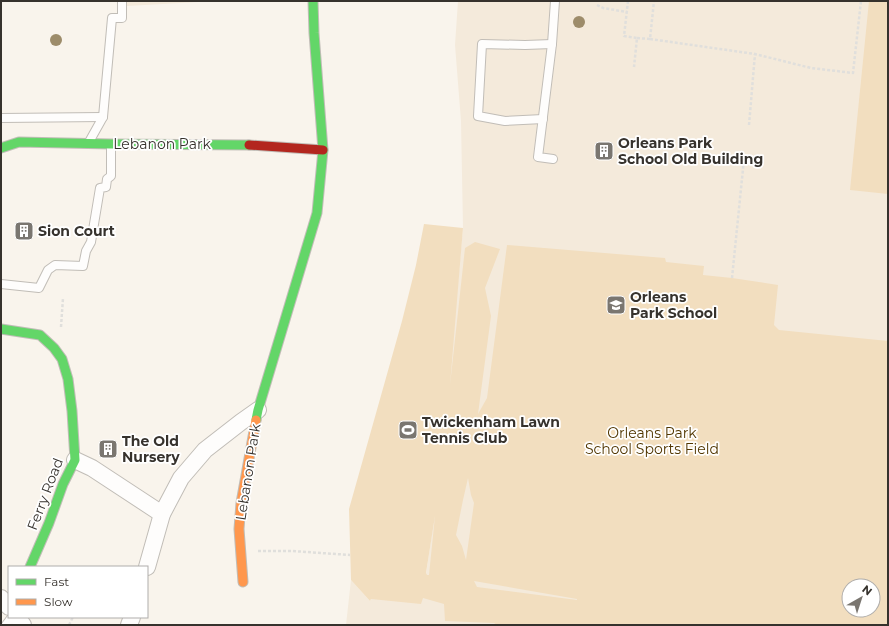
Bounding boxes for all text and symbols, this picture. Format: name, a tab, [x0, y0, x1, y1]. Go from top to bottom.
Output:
place label: Orleans Park School Old Building	[618, 134, 763, 168]
street label: Lebanon Park	[113, 135, 211, 153]
building icon: Orleans Park School Old Building	[593, 140, 615, 162]
building icon: Sion Court	[13, 220, 35, 242]
place label: Sion Court	[38, 222, 115, 240]
place label: Orleans Park School	[630, 288, 717, 322]
school or university icon: Orleans Park School	[605, 294, 627, 316]
place label: Twickenham Lawn Tennis Club	[422, 413, 560, 447]
sports icon: Twickenham Lawn Tennis Club	[397, 419, 419, 441]
street label: Lebanon Park	[231, 422, 265, 522]
park label: Orleans Park School Sports Field	[585, 424, 719, 458]
place label: The Old Nursery	[122, 432, 180, 466]
building icon: The Old Nursery	[97, 438, 119, 460]
street label: Ferry Road	[23, 455, 67, 533]
legend	[8, 566, 148, 618]
text: Fast	[44, 574, 69, 589]
north arrow	[841, 578, 881, 618]
text: N	[859, 582, 875, 598]
text: Slow	[44, 594, 73, 609]

